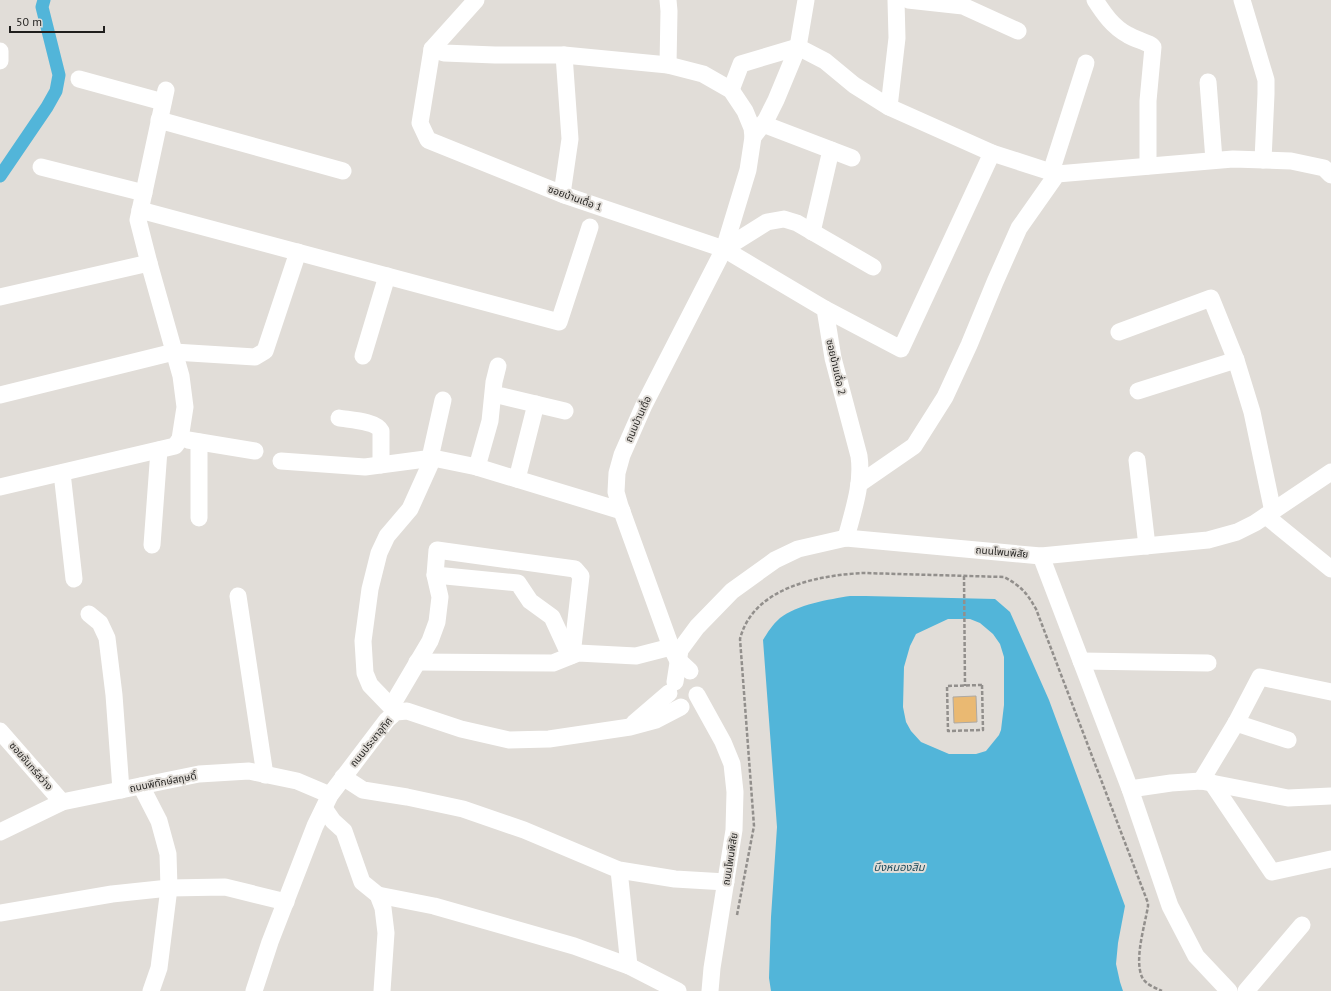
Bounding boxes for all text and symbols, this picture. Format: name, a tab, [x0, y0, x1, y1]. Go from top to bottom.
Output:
scale bar	[10, 8, 104, 34]
text: 50 m	[16, 14, 42, 29]
street label: ซอยบ้านเดื่อ 1	[546, 181, 604, 214]
street label: ซอยบ้านเดื่อ 2	[823, 338, 850, 396]
street label: ถนนบ้านเดื่อ	[621, 393, 654, 444]
street label: ถนนโพนพิสัย	[975, 543, 1029, 561]
street label: ถนนประชาอุทิศ	[347, 714, 395, 770]
street label: ซอยจันทร์สว่าง	[6, 739, 56, 793]
street label: ถนนพิทักษ์สฤษดิ์	[128, 769, 198, 795]
street label: ถนนโพนพิสัย	[719, 832, 741, 886]
water label: บึงหนองสิม	[873, 860, 926, 874]

